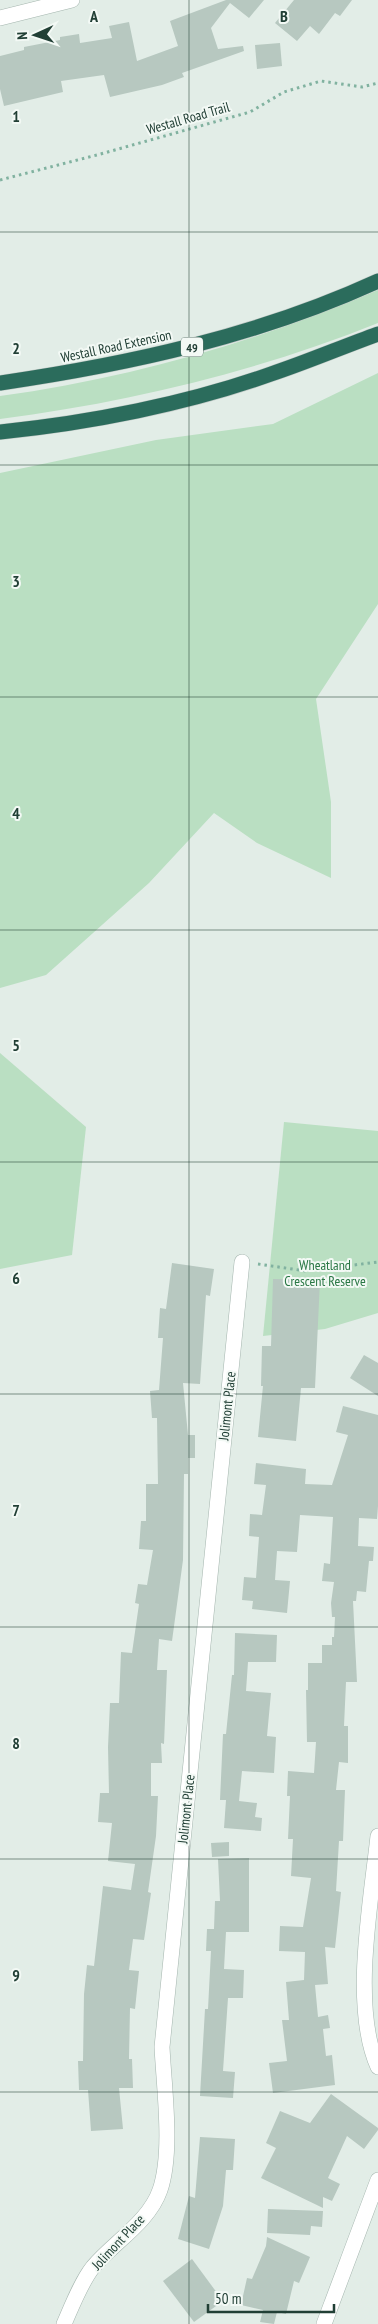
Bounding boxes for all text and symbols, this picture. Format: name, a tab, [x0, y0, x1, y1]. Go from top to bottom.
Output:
text: A	[89, 6, 99, 26]
text: B	[280, 6, 288, 26]
north arrow	[10, 10, 60, 60]
text: N	[13, 31, 31, 40]
street label: Westall Road Trail	[144, 97, 232, 138]
text: 1	[12, 106, 20, 126]
street label: Westall Road Extension	[59, 325, 173, 367]
text: 2	[12, 338, 20, 358]
road number: 49	[181, 338, 203, 357]
text: 3	[12, 571, 20, 591]
text: 4	[12, 803, 20, 823]
text: 5	[12, 1035, 20, 1055]
park label: Wheatland Crescent Reserve	[284, 1256, 366, 1290]
text: 6	[12, 1268, 20, 1288]
street label: Jolimont Place	[214, 1370, 240, 1443]
text: 7	[12, 1500, 20, 1520]
text: 8	[12, 1733, 20, 1753]
street label: Jolimont Place	[173, 1773, 199, 1846]
text: 9	[12, 1965, 20, 1985]
street label: Jolimont Place	[87, 2210, 148, 2274]
scale bar	[208, 2282, 334, 2314]
text: 50 m	[215, 2289, 241, 2308]

